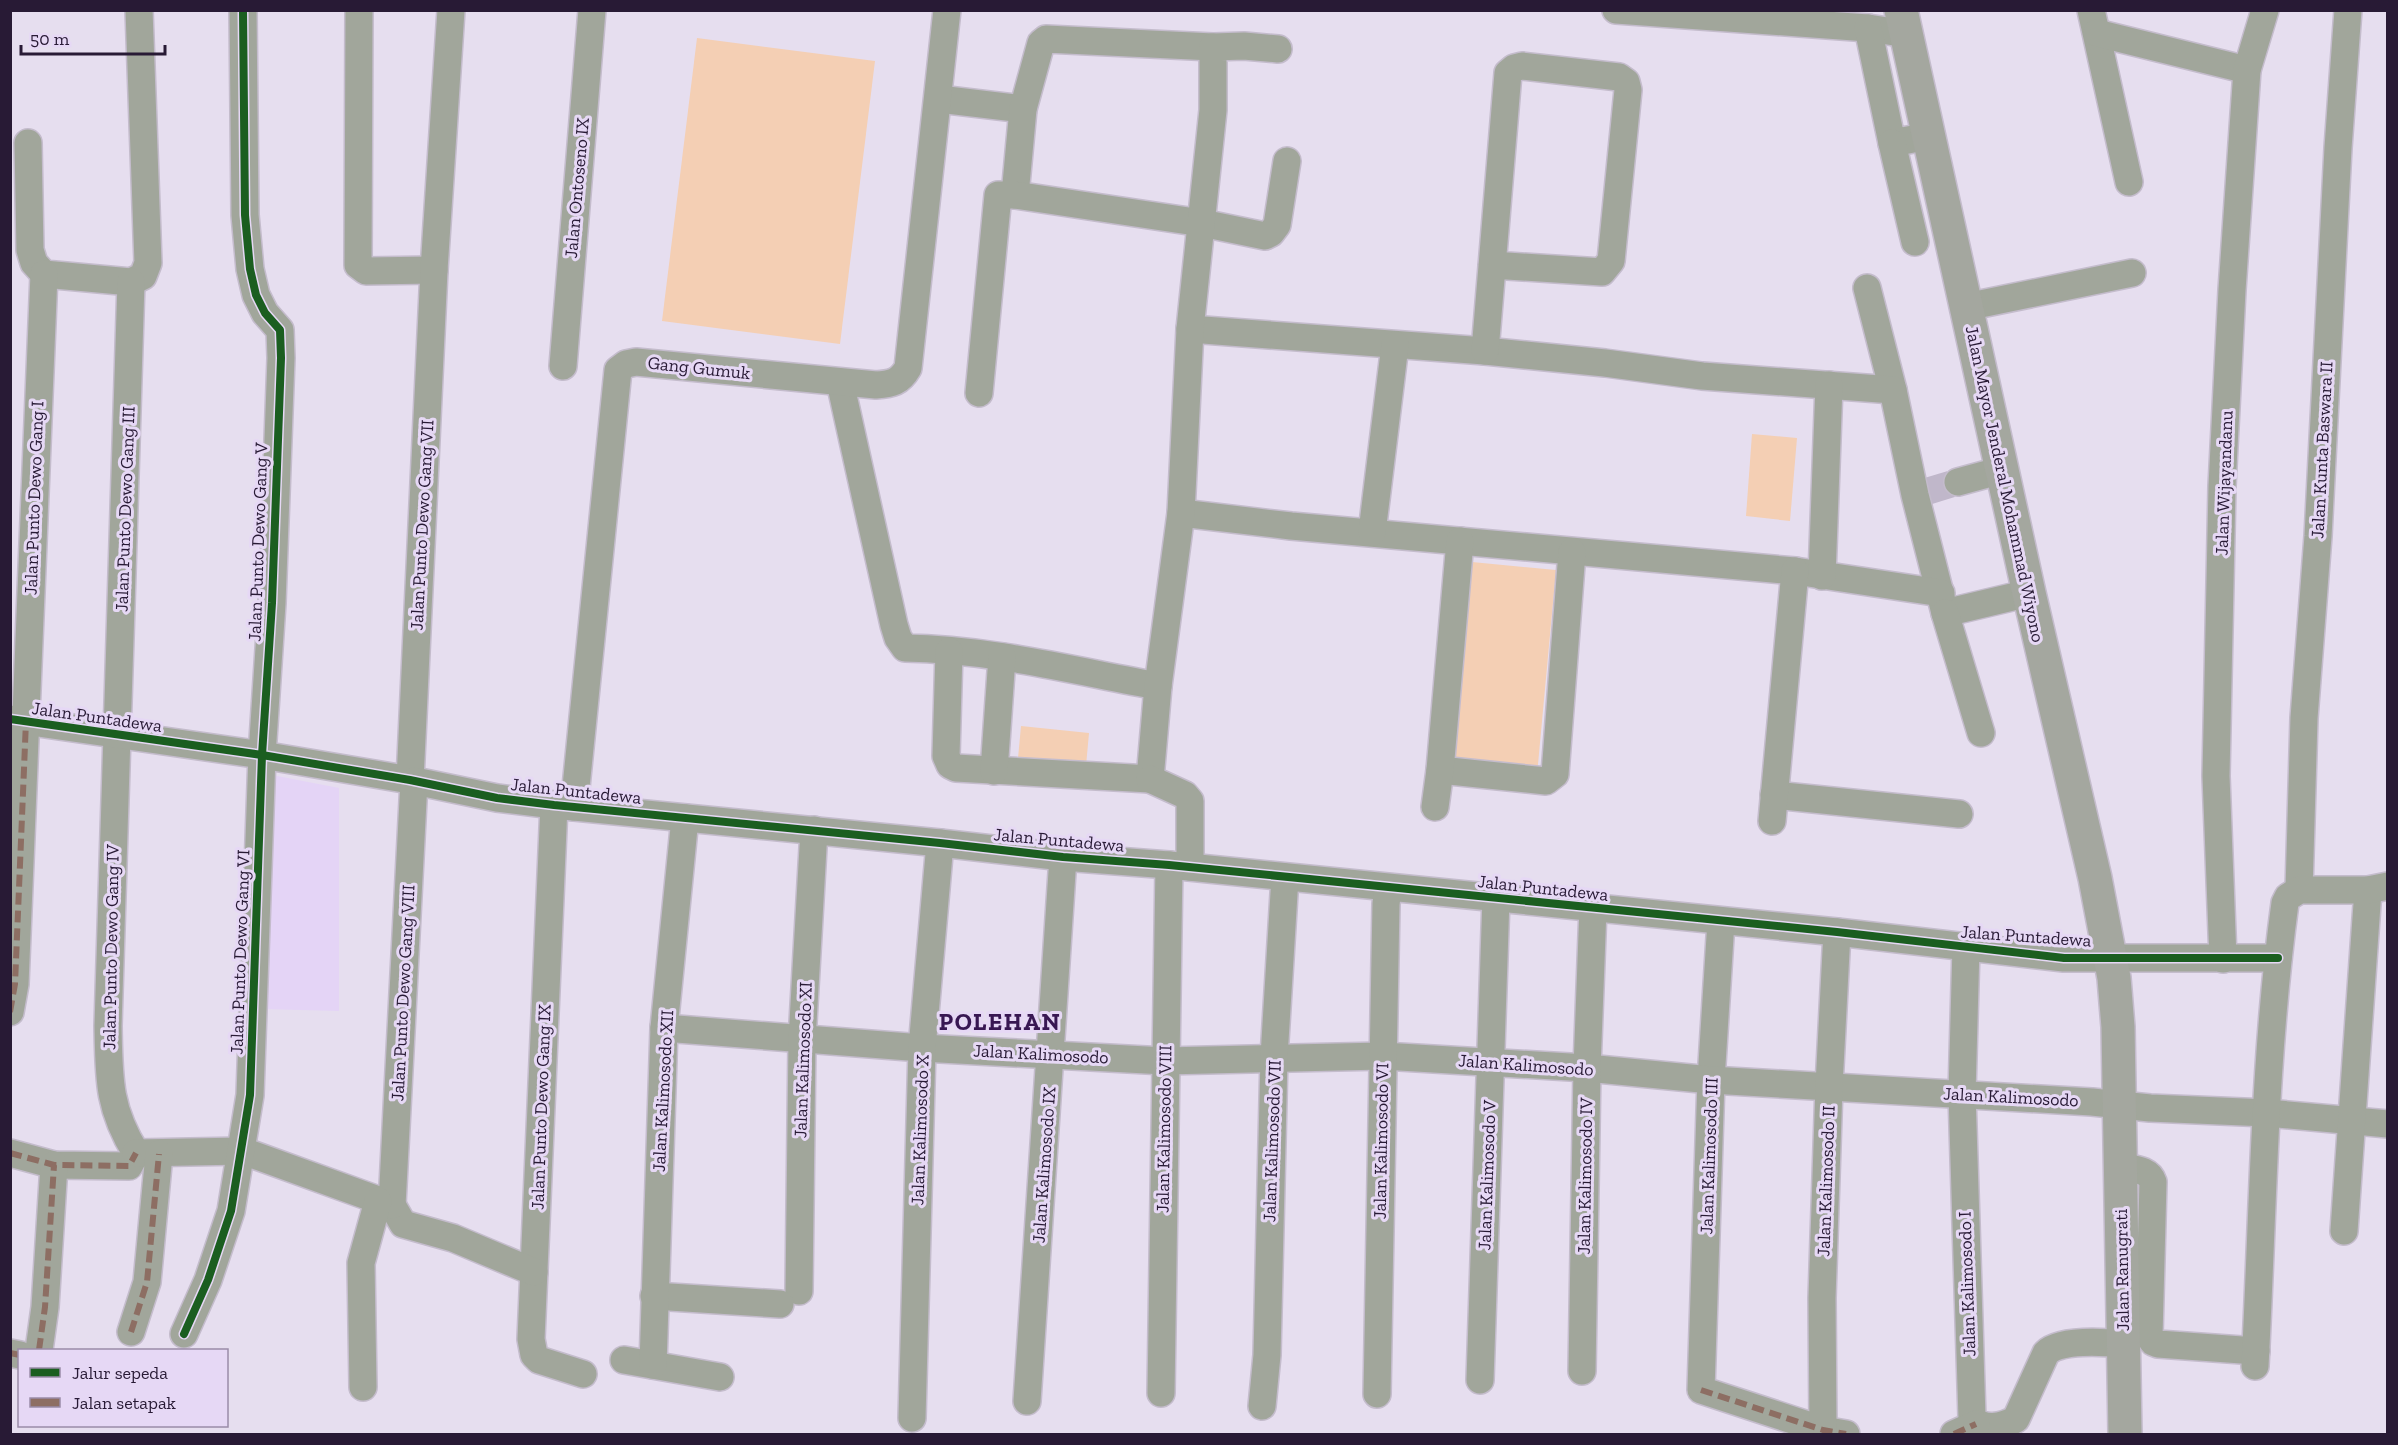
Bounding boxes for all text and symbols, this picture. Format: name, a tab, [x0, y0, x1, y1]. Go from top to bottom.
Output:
scale bar	[21, 18, 165, 56]
text: 50 m	[30, 28, 70, 50]
street label: Jalan Ontoseno IX	[560, 116, 594, 259]
street label: Jalan Mayor Jenderal Mohammad Wiyono	[1961, 324, 2049, 644]
street label: Gang Gumuk	[647, 352, 752, 384]
street label: Jalan Kunta Baswara II	[2306, 361, 2338, 539]
street label: Jalan Punto Dewo Gang I	[20, 400, 48, 595]
street label: Jalan Punto Dewo Gang III	[110, 406, 140, 612]
street label: Jalan Wijayandanu	[2210, 410, 2238, 556]
street label: Jalan Punto Dewo Gang VII	[405, 419, 439, 631]
street label: Jalan Punto Dewo Gang V	[244, 442, 272, 642]
street label: Jalan Puntadewa	[31, 697, 164, 737]
street label: Jalan Puntadewa	[510, 773, 643, 809]
street label: Jalan Puntadewa	[993, 823, 1126, 857]
street label: Jalan Punto Dewo Gang IV	[98, 844, 124, 1050]
street label: Jalan Punto Dewo Gang VI	[225, 849, 255, 1055]
street label: Jalan Puntadewa	[1477, 870, 1610, 906]
street label: Jalan Punto Dewo Gang VIII	[386, 884, 420, 1102]
street label: Jalan Puntadewa	[1960, 920, 2092, 952]
street label: Jalan Kalimosodo XI	[789, 981, 817, 1139]
street label: Jalan Punto Dewo Gang IX	[526, 1003, 556, 1210]
district label: POLEHAN	[939, 1007, 1061, 1036]
street label: Jalan Kalimosodo XII	[648, 1009, 678, 1173]
street label: Jalan Kalimosodo	[973, 1039, 1109, 1069]
street label: Jalan Kalimosodo VIII	[1152, 1045, 1176, 1213]
street label: Jalan Kalimosodo	[1458, 1049, 1594, 1081]
street label: Jalan Kalimosodo X	[906, 1054, 934, 1206]
street label: Jalan Kalimosodo VII	[1258, 1059, 1286, 1222]
street label: Jalan Kalimosodo VI	[1369, 1062, 1393, 1219]
street label: Jalan Kalimosodo III	[1695, 1077, 1723, 1235]
street label: Jalan Kalimosodo	[1943, 1082, 2079, 1112]
street label: Jalan Kalimosodo IX	[1028, 1085, 1060, 1244]
street label: Jalan Kalimosodo IV	[1573, 1097, 1597, 1255]
street label: Jalan Kalimosodo V	[1473, 1099, 1501, 1251]
street label: Jalan Kalimosodo II	[1812, 1105, 1840, 1257]
street label: Jalan Ranugrati	[2110, 1209, 2134, 1331]
street label: Jalan Kalimosodo I	[1953, 1211, 1981, 1357]
legend	[18, 1349, 228, 1427]
text: Jalur sepeda	[72, 1362, 168, 1384]
text: Jalan setapak	[72, 1392, 177, 1414]

